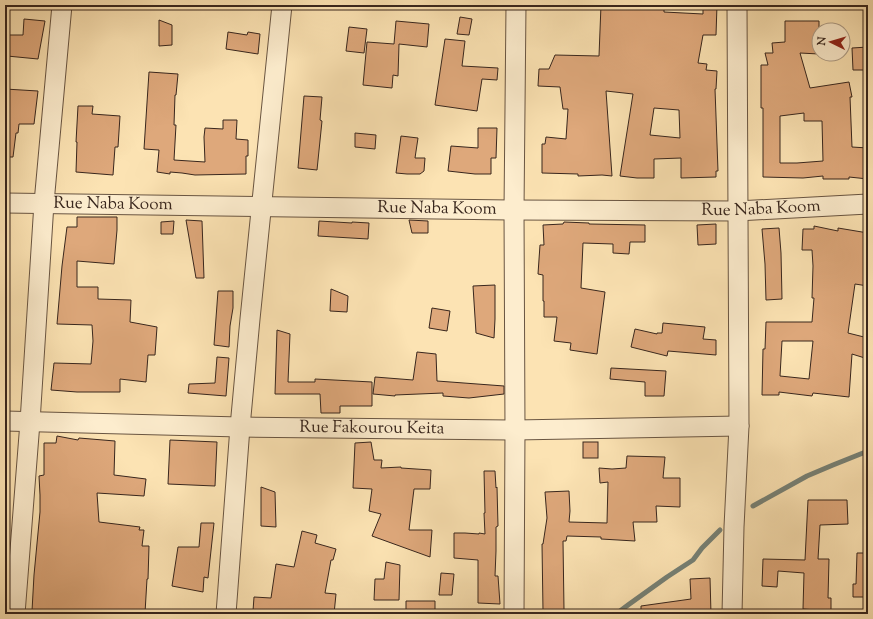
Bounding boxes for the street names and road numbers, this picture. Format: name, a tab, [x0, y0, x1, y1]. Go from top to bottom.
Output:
street label: Rue Naba Koom	[53, 192, 173, 217]
street label: Rue Naba Koom	[701, 195, 821, 223]
street label: Rue Naba Koom	[377, 196, 497, 222]
street label: Rue Fakourou Keita	[299, 416, 445, 441]

